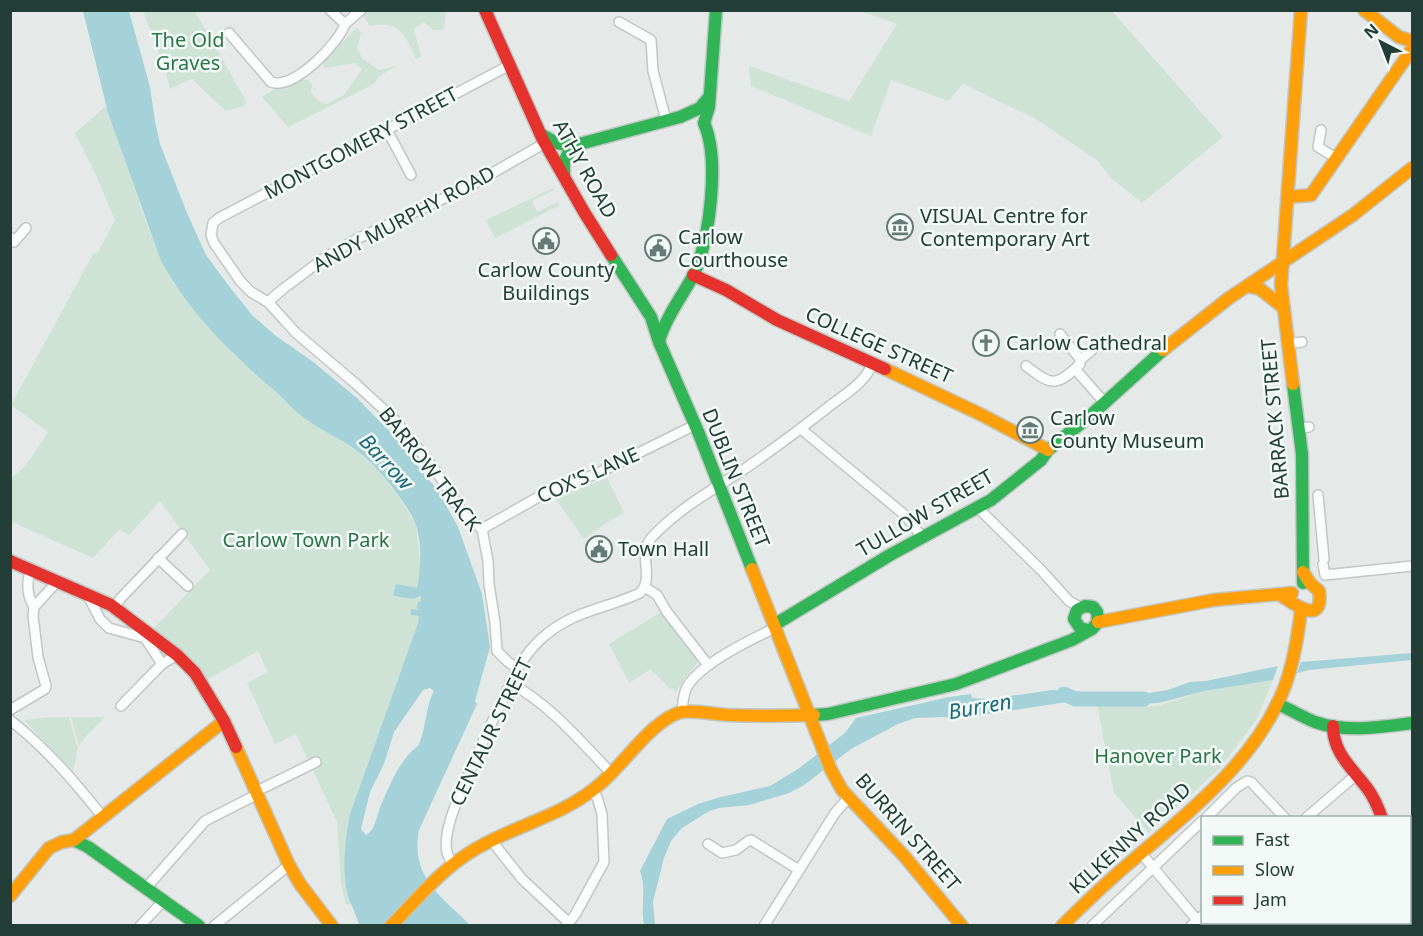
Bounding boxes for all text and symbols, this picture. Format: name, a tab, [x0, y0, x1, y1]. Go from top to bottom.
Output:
north arrow	[1351, 12, 1411, 72]
text: N	[1359, 18, 1383, 43]
park label: The Old Graves	[151, 26, 225, 76]
street label: MONTGOMERY STREET	[259, 80, 462, 205]
street label: ATHY ROAD	[547, 115, 624, 223]
street label: ANDY MURPHY ROAD	[308, 159, 500, 278]
place label: VISUAL Centre for Contemporary Art	[920, 202, 1090, 252]
museum icon: VISUAL Centre for Contemporary Art	[885, 212, 915, 242]
place label: Carlow Courthouse	[678, 223, 788, 273]
public building icon: Carlow County Buildings	[531, 226, 561, 256]
public building icon: Carlow Courthouse	[643, 233, 673, 263]
place label: Carlow County Buildings	[478, 256, 615, 306]
street label: COLLEGE STREET	[801, 300, 957, 389]
church icon: Carlow Cathedral	[971, 328, 1001, 358]
place label: Carlow Cathedral	[1006, 329, 1167, 356]
street label: BARRACK STREET	[1254, 338, 1295, 500]
street label: BARROW TRACK	[373, 401, 488, 537]
street label: DUBLIN STREET	[696, 404, 777, 551]
place label: Carlow County Museum	[1050, 404, 1205, 454]
museum icon: Carlow County Museum	[1015, 415, 1045, 445]
water label: Barrow	[354, 427, 421, 496]
street label: COX'S LANE	[532, 440, 643, 509]
street label: TULLOW STREET	[852, 463, 998, 563]
park label: Carlow Town Park	[223, 526, 390, 553]
public building icon: Town Hall	[584, 534, 614, 564]
place label: Town Hall	[618, 535, 709, 562]
street label: CENTAUR STREET	[443, 653, 538, 810]
water label: Burren	[946, 687, 1014, 725]
park label: Hanover Park	[1094, 742, 1222, 769]
street label: BURRIN STREET	[850, 767, 967, 896]
street label: KILKENNY ROAD	[1063, 776, 1196, 900]
legend	[1201, 816, 1411, 924]
text: Fast	[1255, 827, 1290, 851]
text: Slow	[1255, 857, 1294, 881]
text: Jam	[1253, 887, 1287, 911]

